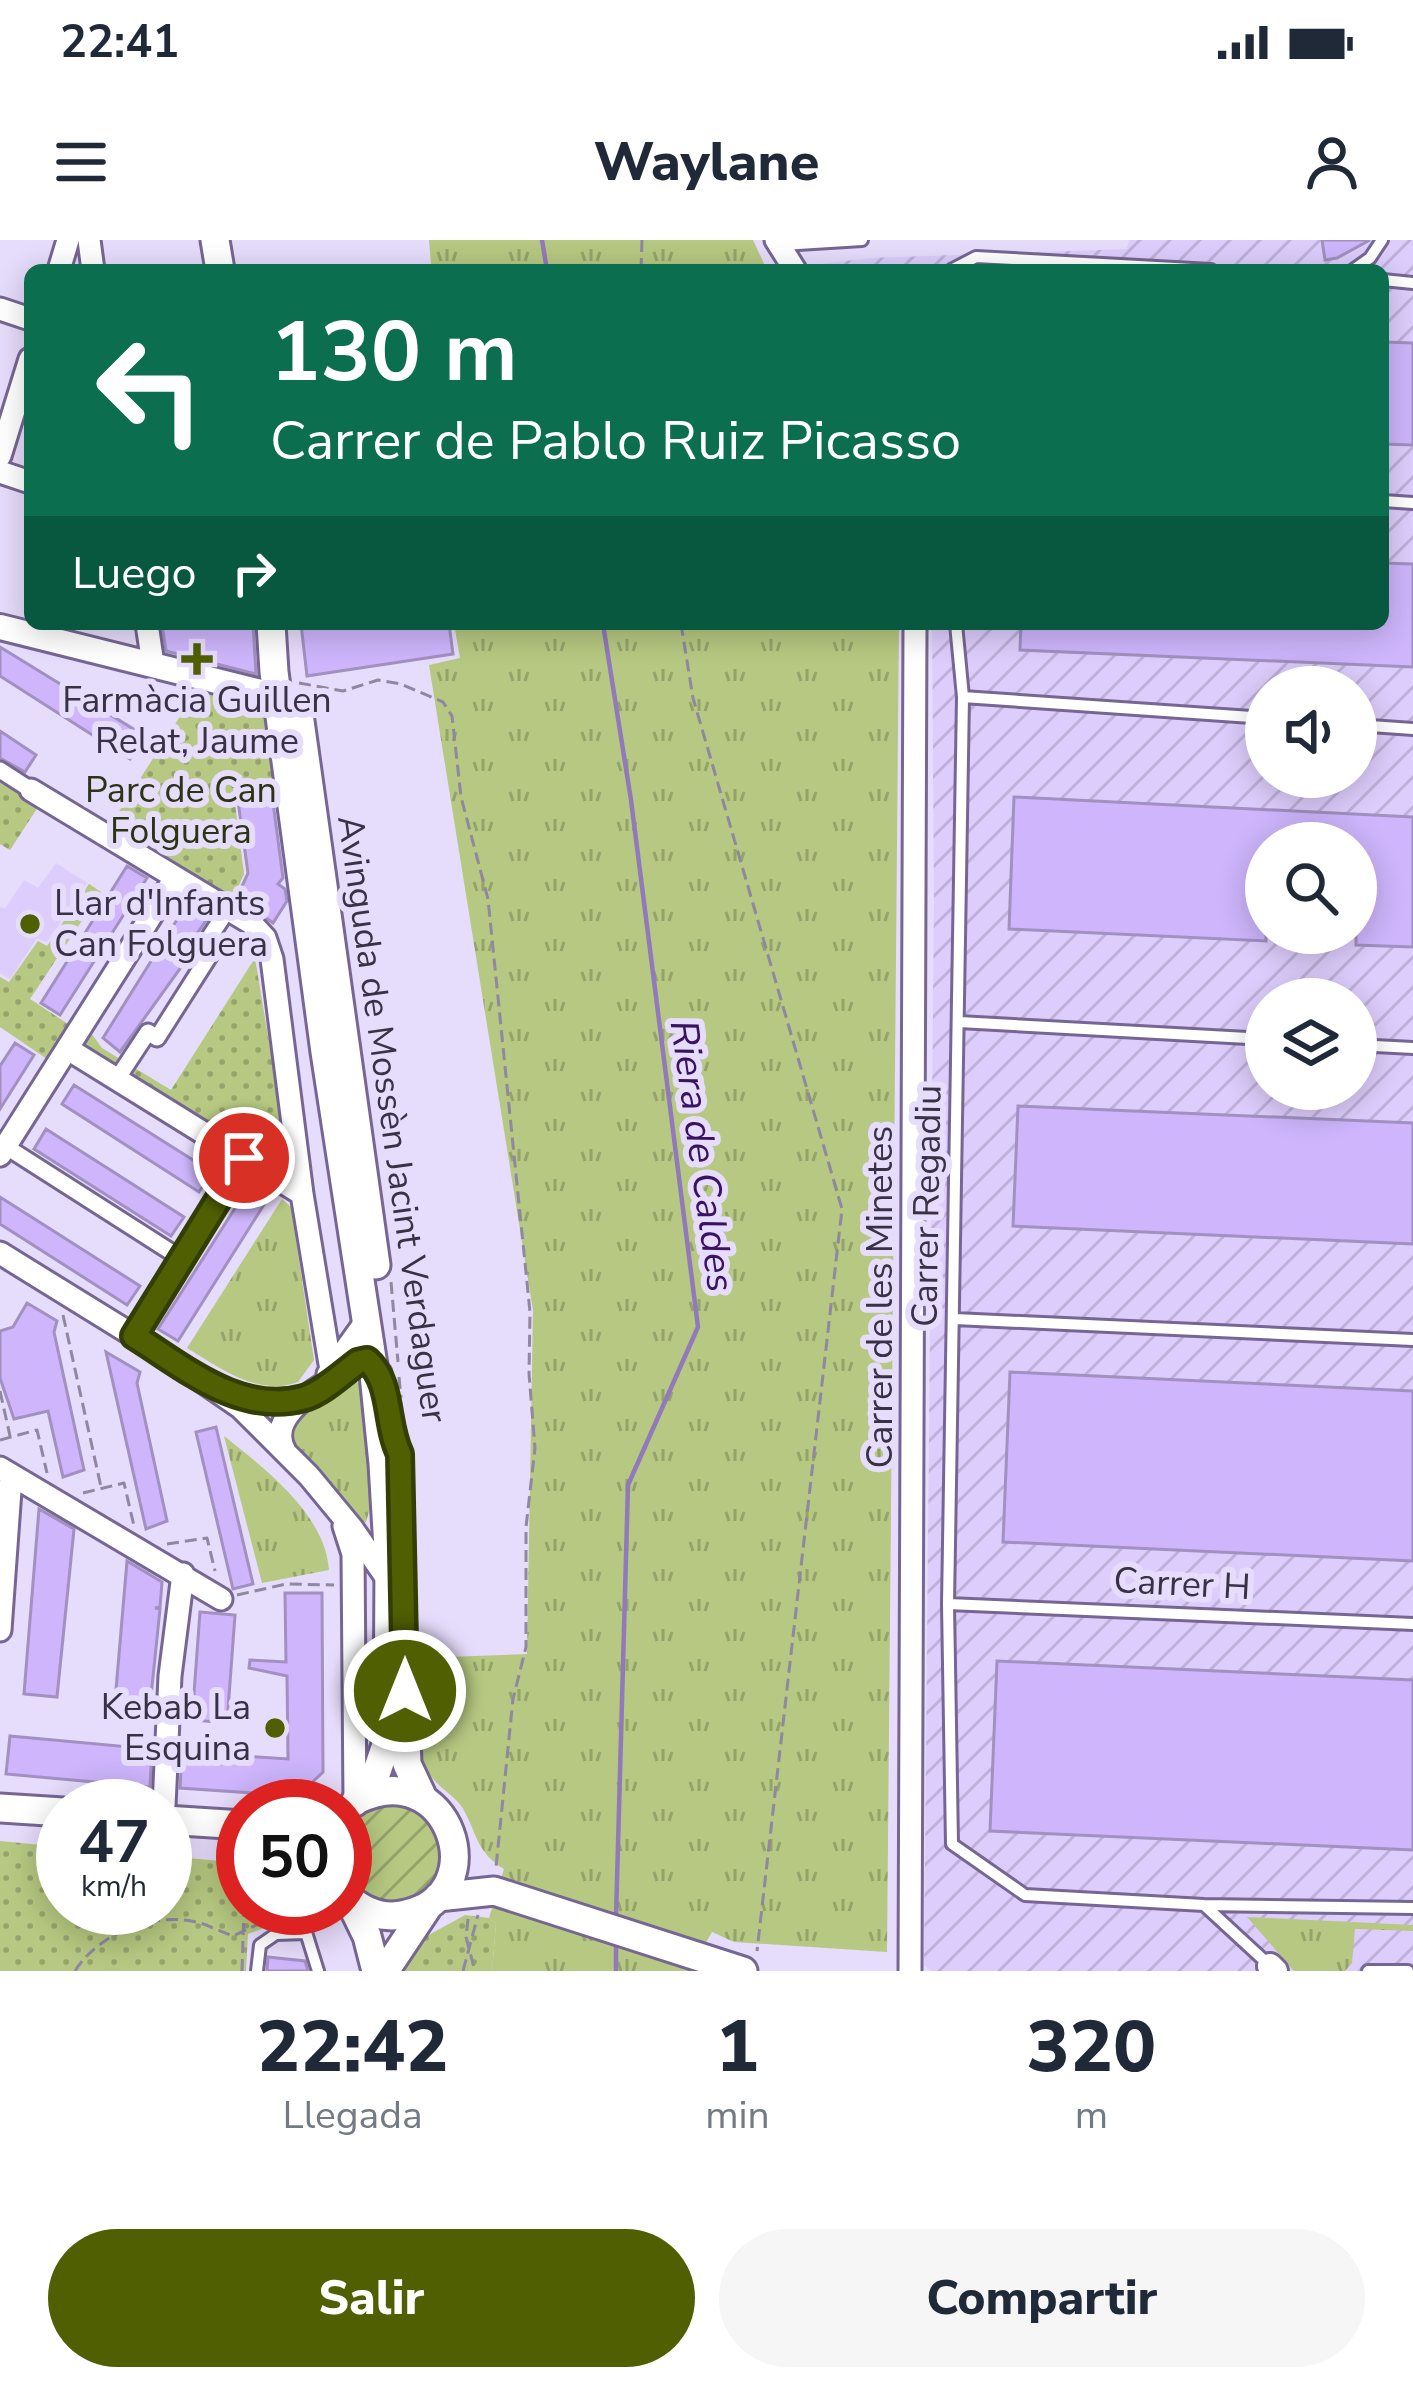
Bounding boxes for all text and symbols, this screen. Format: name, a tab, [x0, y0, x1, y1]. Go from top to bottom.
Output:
text: 22:41	[60, 12, 179, 73]
text: Waylane	[594, 125, 819, 199]
icon: menu	[48, 129, 114, 195]
icon: person	[1299, 129, 1365, 195]
text: 130 m	[270, 295, 518, 410]
icon: left	[72, 312, 228, 468]
text: Carrer de Pablo Ruiz Picasso	[270, 404, 961, 478]
icon: right	[221, 540, 287, 606]
text: Luego	[72, 543, 197, 604]
marker: Farmàcia Guillen Relat, Jaume	[184, 646, 210, 672]
map controls	[1245, 666, 1377, 1110]
button: sound	[1245, 666, 1377, 798]
place label: Farmàcia Guillen Relat, Jaume	[62, 676, 332, 766]
park label: Parc de Can Folguera	[85, 766, 277, 856]
street label: Avinguda de Mossèn Jacint Verdaguer	[325, 812, 459, 1426]
button: search	[1245, 822, 1377, 954]
place label: Llar d'Infants Can Folguera	[54, 879, 268, 969]
marker: Llar d'Infants Can Folguera	[17, 911, 43, 937]
button: layers	[1245, 978, 1377, 1110]
water label: Riera de Caldes	[657, 1017, 747, 1295]
street label: Carrer Regadiu	[900, 1085, 954, 1327]
pin	[193, 1107, 295, 1209]
icon: arrive	[211, 1125, 277, 1191]
street label: Carrer de les Minetes	[856, 1126, 905, 1468]
street label: Carrer H	[1112, 1556, 1252, 1612]
position arrow	[342, 1628, 468, 1754]
place label: Kebab La Esquina	[101, 1683, 251, 1773]
marker: Kebab La Esquina	[262, 1715, 288, 1741]
speed limit sign: 50	[216, 1779, 372, 1935]
text: 47	[78, 1801, 150, 1883]
text: km/h	[81, 1866, 147, 1907]
text: 22:42	[257, 1998, 448, 2096]
text: 1	[716, 1998, 759, 2096]
text: 320	[1027, 1998, 1156, 2096]
text: Llegada	[282, 2089, 423, 2142]
text: min	[705, 2089, 770, 2142]
text: m	[1075, 2089, 1108, 2142]
button: Salir	[48, 2229, 695, 2367]
button: Compartir	[719, 2229, 1365, 2367]

